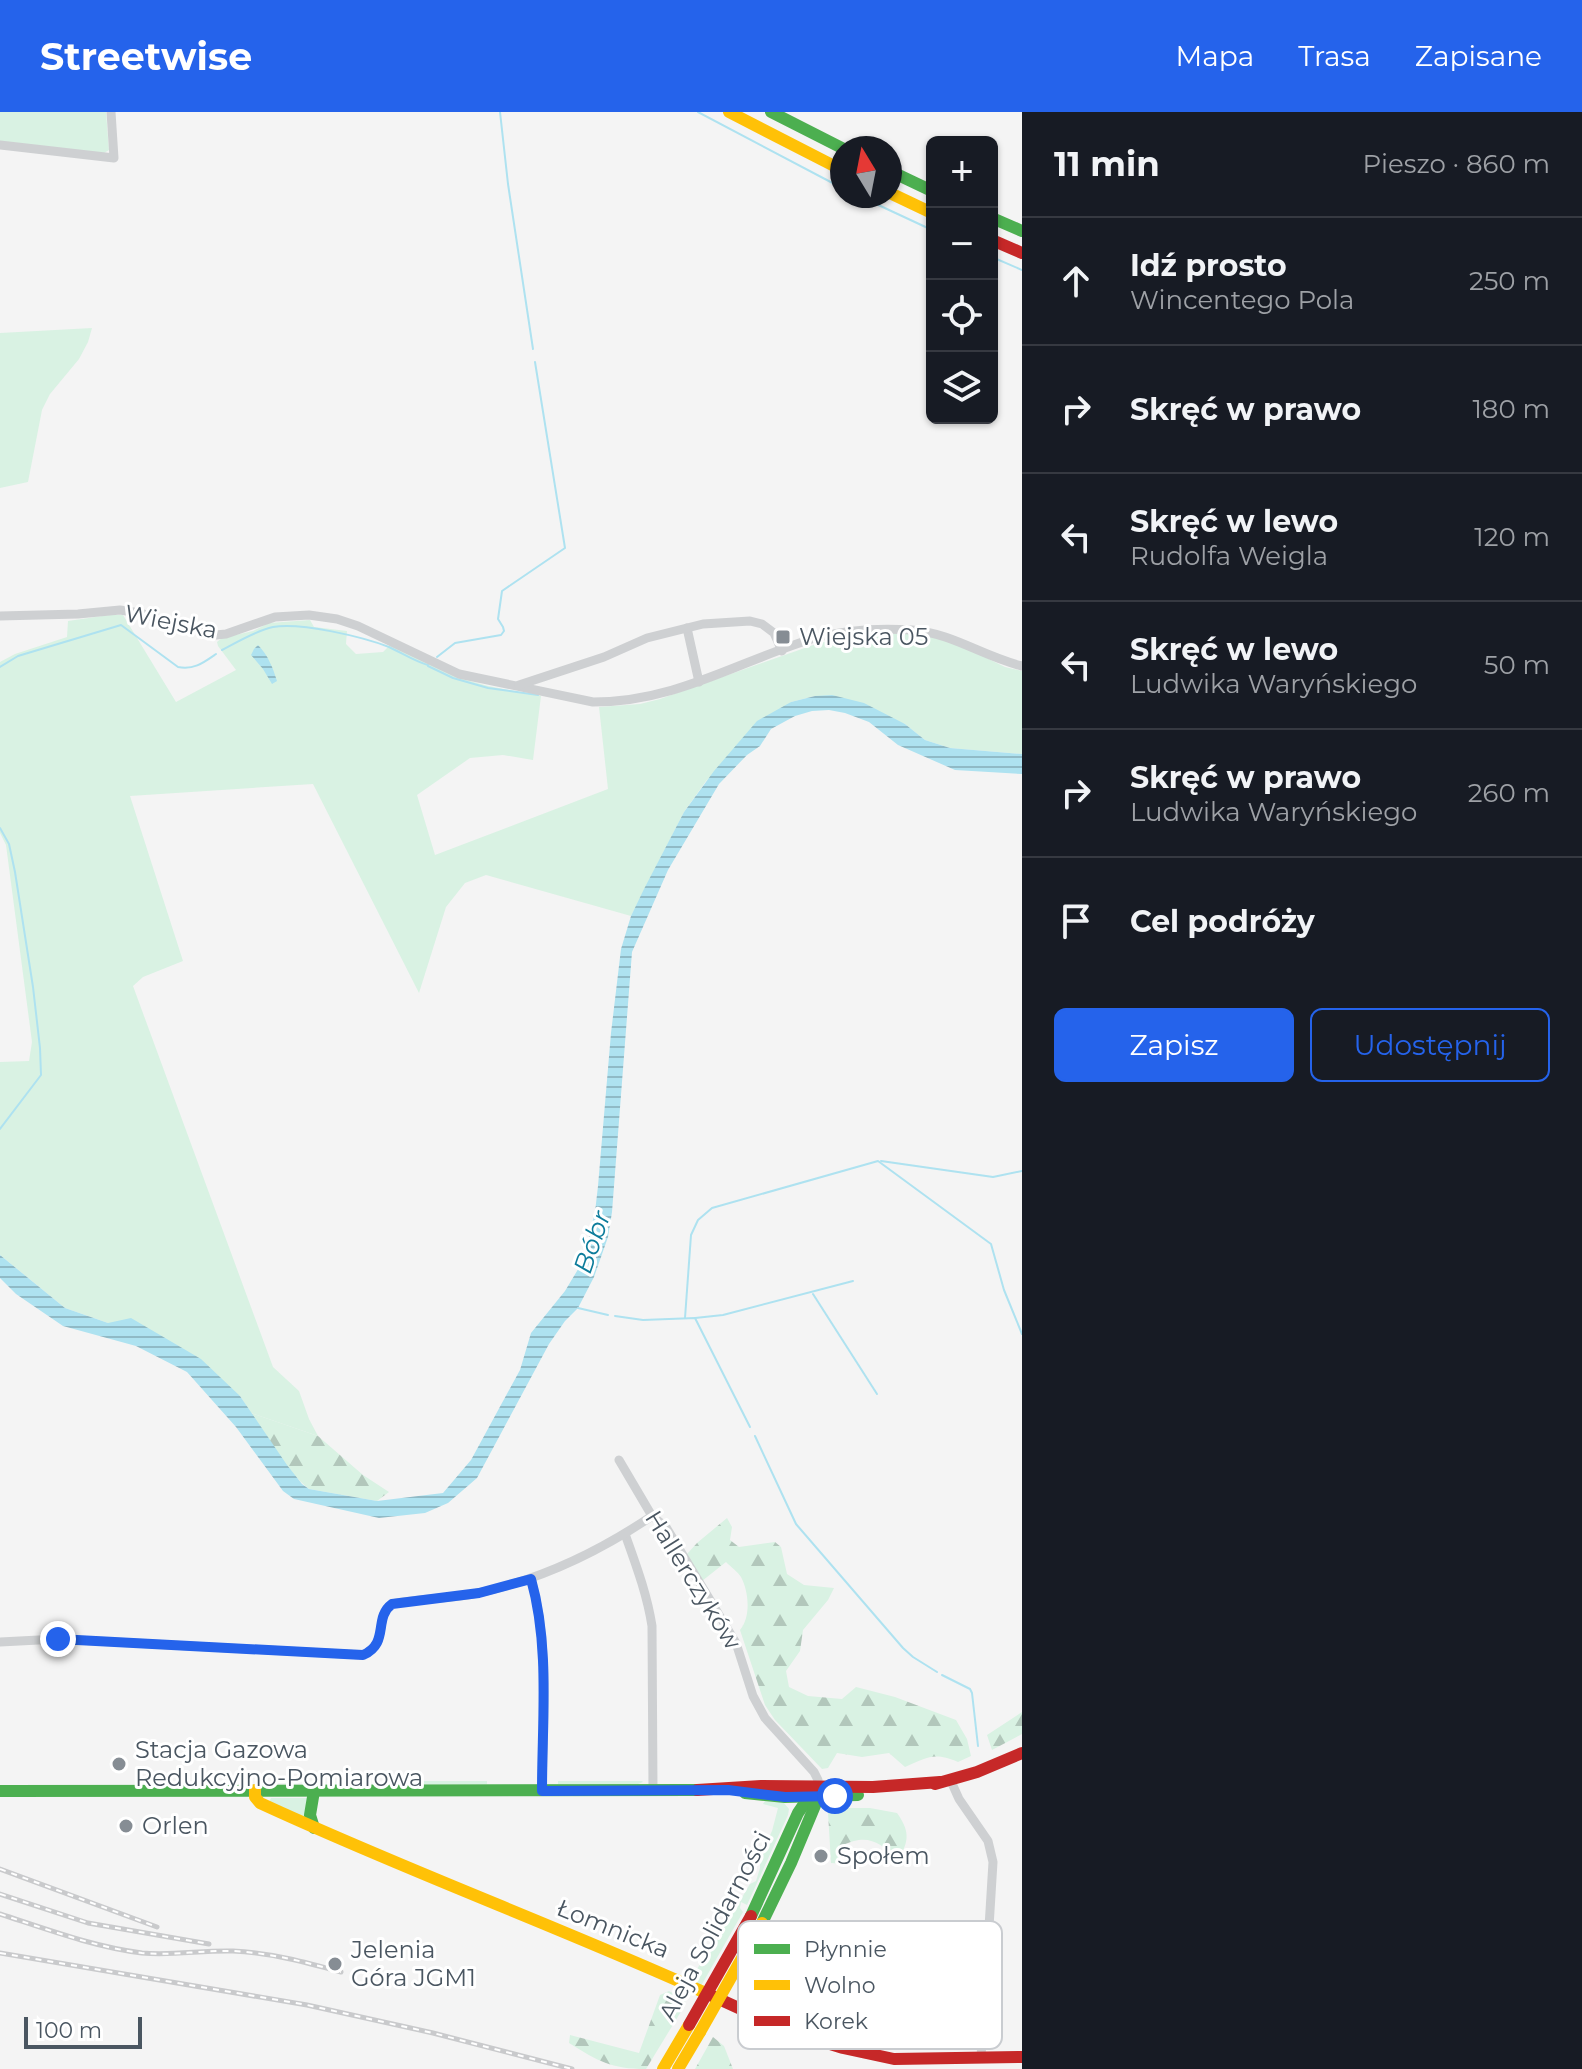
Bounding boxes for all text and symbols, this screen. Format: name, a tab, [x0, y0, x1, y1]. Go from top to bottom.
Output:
text: Streetwise	[40, 33, 252, 80]
text: Mapa	[1176, 39, 1254, 73]
text: Trasa	[1298, 39, 1371, 73]
text: Zapisane	[1415, 39, 1542, 73]
north arrow	[830, 136, 902, 208]
map controls	[926, 136, 998, 424]
button: +	[926, 136, 998, 208]
text: 11 min	[1054, 143, 1160, 185]
text: Pieszo · 860 m	[1362, 148, 1550, 180]
button: −	[926, 208, 998, 280]
text: Idź prosto	[1130, 247, 1287, 284]
icon: ahead	[1054, 259, 1098, 303]
text: 250 m	[1469, 265, 1550, 297]
button: locate	[926, 280, 998, 352]
text: Wincentego Pola	[1130, 284, 1354, 316]
button: layers	[926, 352, 998, 424]
icon: right	[1054, 387, 1098, 431]
text: Skręć w prawo	[1130, 391, 1361, 428]
text: 180 m	[1472, 393, 1550, 425]
text: Skręć w lewo	[1130, 503, 1338, 540]
icon: left	[1054, 515, 1098, 559]
text: 120 m	[1474, 521, 1550, 553]
text: Rudolfa Weigla	[1130, 540, 1328, 572]
street label: Wiejska	[122, 598, 220, 645]
place label: Wiejska 05	[799, 622, 928, 651]
marker: Wiejska 05	[774, 628, 792, 646]
text: Skręć w lewo	[1130, 631, 1338, 668]
icon: left	[1054, 643, 1098, 687]
text: 50 m	[1484, 649, 1550, 681]
text: Ludwika Waryńskiego	[1130, 668, 1417, 700]
text: Skręć w prawo	[1130, 759, 1361, 796]
icon: right	[1054, 771, 1098, 815]
text: 260 m	[1468, 777, 1550, 809]
text: Ludwika Waryńskiego	[1130, 796, 1417, 828]
icon: arrive	[1054, 899, 1098, 943]
text: Cel podróży	[1130, 903, 1315, 940]
button: Zapisz	[1054, 1008, 1294, 1082]
button: Udostępnij	[1310, 1008, 1550, 1082]
water label: Bóbr	[566, 1206, 618, 1277]
street label: Hallerczyków	[639, 1505, 748, 1655]
route end	[40, 1621, 76, 1657]
place label: Stacja Gazowa Redukcyjno-Pomiarowa	[135, 1735, 423, 1792]
marker: Stacja Gazowa Redukcyjno-Pomiarowa	[110, 1755, 128, 1773]
route start	[817, 1778, 853, 1814]
place label: Orlen	[142, 1811, 209, 1840]
marker: Orlen	[117, 1817, 135, 1835]
street label: Aleja Solidarności	[652, 1826, 777, 2025]
place label: Społem	[837, 1841, 930, 1870]
marker: Społem	[812, 1847, 830, 1865]
street label: Łomnicka	[553, 1893, 674, 1964]
legend	[738, 1921, 1002, 2049]
place label: Jelenia Góra JGM1	[350, 1935, 476, 1992]
text: Płynnie	[804, 1936, 887, 1963]
marker: Jelenia Góra JGM1	[326, 1955, 344, 1973]
text: Wolno	[804, 1972, 876, 1999]
text: Korek	[804, 2008, 869, 2035]
scale bar	[24, 2013, 142, 2049]
text: 100 m	[36, 2017, 102, 2044]

